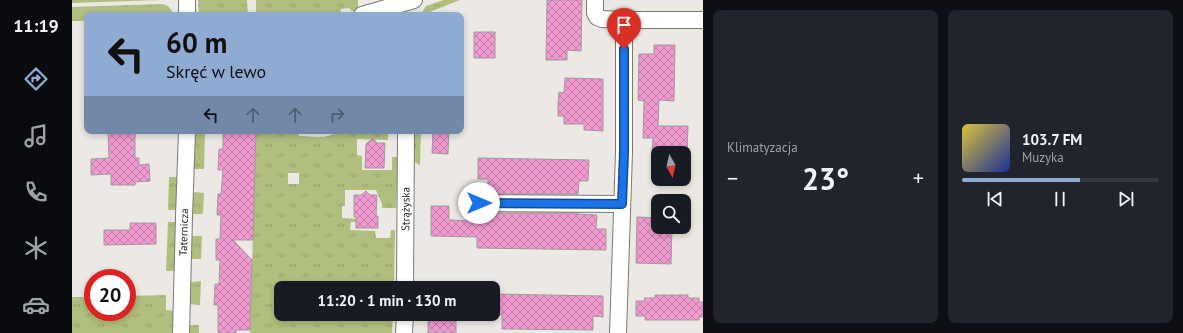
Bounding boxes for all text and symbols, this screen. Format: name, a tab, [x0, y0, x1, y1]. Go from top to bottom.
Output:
pin	[607, 8, 641, 49]
text: 11:19	[13, 14, 59, 37]
icon: arrive	[613, 14, 635, 36]
text: 60 m	[166, 24, 227, 61]
icon: left	[100, 28, 152, 80]
text: Skręć w lewo	[166, 60, 266, 83]
icon: directions	[22, 65, 50, 93]
icon: left	[200, 104, 222, 126]
icon: ahead	[242, 104, 264, 126]
icon: ahead	[284, 104, 306, 126]
icon: right	[326, 104, 348, 126]
icon: music	[22, 122, 50, 150]
text: 103.7 FM	[1022, 130, 1082, 149]
text: Klimatyzacja	[727, 139, 798, 156]
north arrow	[651, 146, 691, 186]
map controls	[651, 146, 691, 234]
text: Muzyka	[1022, 149, 1064, 166]
text: 23°	[802, 159, 849, 198]
text: −	[727, 164, 738, 192]
text: +	[913, 164, 924, 192]
icon: phone	[22, 178, 50, 206]
position arrow	[458, 182, 500, 224]
street label: Strążyska	[398, 187, 413, 231]
icon: previous	[984, 188, 1006, 210]
icon: pause	[1049, 188, 1071, 210]
icon: next	[1115, 188, 1137, 210]
button: search	[651, 194, 691, 234]
street label: Taternicza	[176, 208, 191, 256]
icon: climate	[22, 234, 50, 262]
speed limit sign: 20	[84, 269, 136, 321]
icon: car	[22, 291, 50, 319]
text: 11:20 · 1 min · 130 m	[318, 291, 456, 310]

